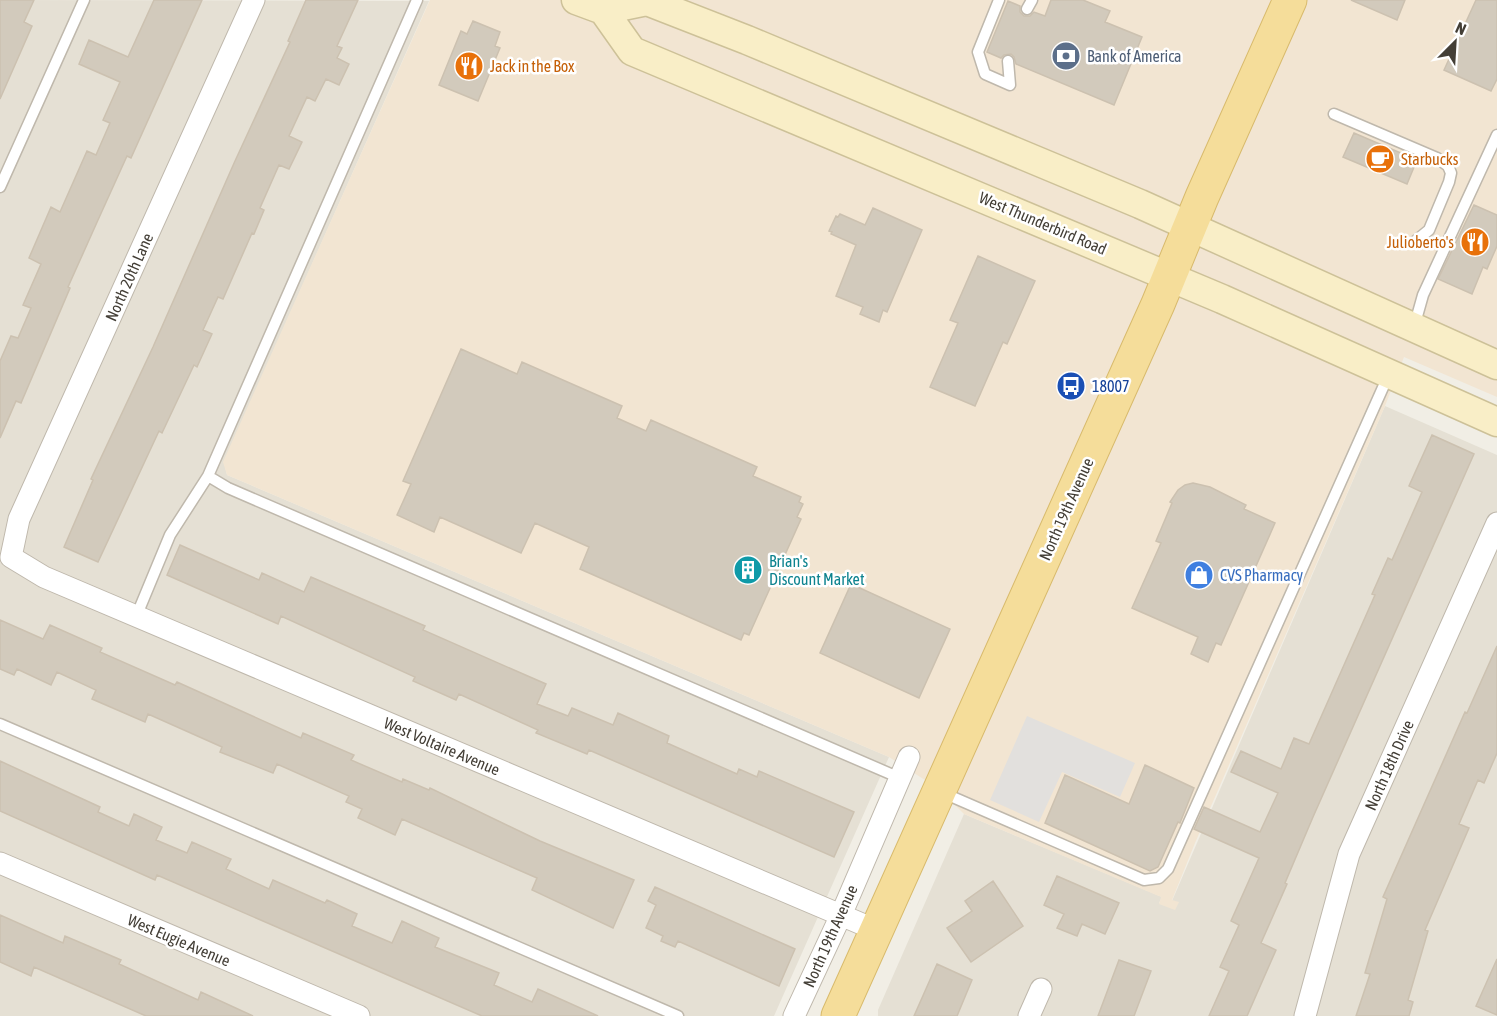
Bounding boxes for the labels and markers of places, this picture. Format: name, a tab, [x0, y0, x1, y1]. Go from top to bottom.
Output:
bank icon: Bank of America	[1050, 40, 1082, 72]
place label: Bank of America	[1087, 47, 1182, 65]
restaurant icon: Jack in the Box	[453, 50, 485, 82]
place label: Jack in the Box	[490, 57, 575, 75]
cafe icon: Starbucks	[1364, 143, 1396, 175]
place label: Starbucks	[1401, 150, 1459, 168]
restaurant icon: Julioberto's	[1459, 226, 1491, 258]
place label: Julioberto's	[1387, 233, 1454, 251]
bus stop icon: 18007	[1055, 370, 1087, 402]
place label: 18007	[1092, 377, 1130, 395]
place label: Brian's Discount Market	[769, 552, 865, 588]
building icon: Brian's Discount Market	[732, 554, 764, 586]
shop icon: CVS Pharmacy	[1183, 559, 1215, 591]
place label: CVS Pharmacy	[1220, 566, 1304, 585]

